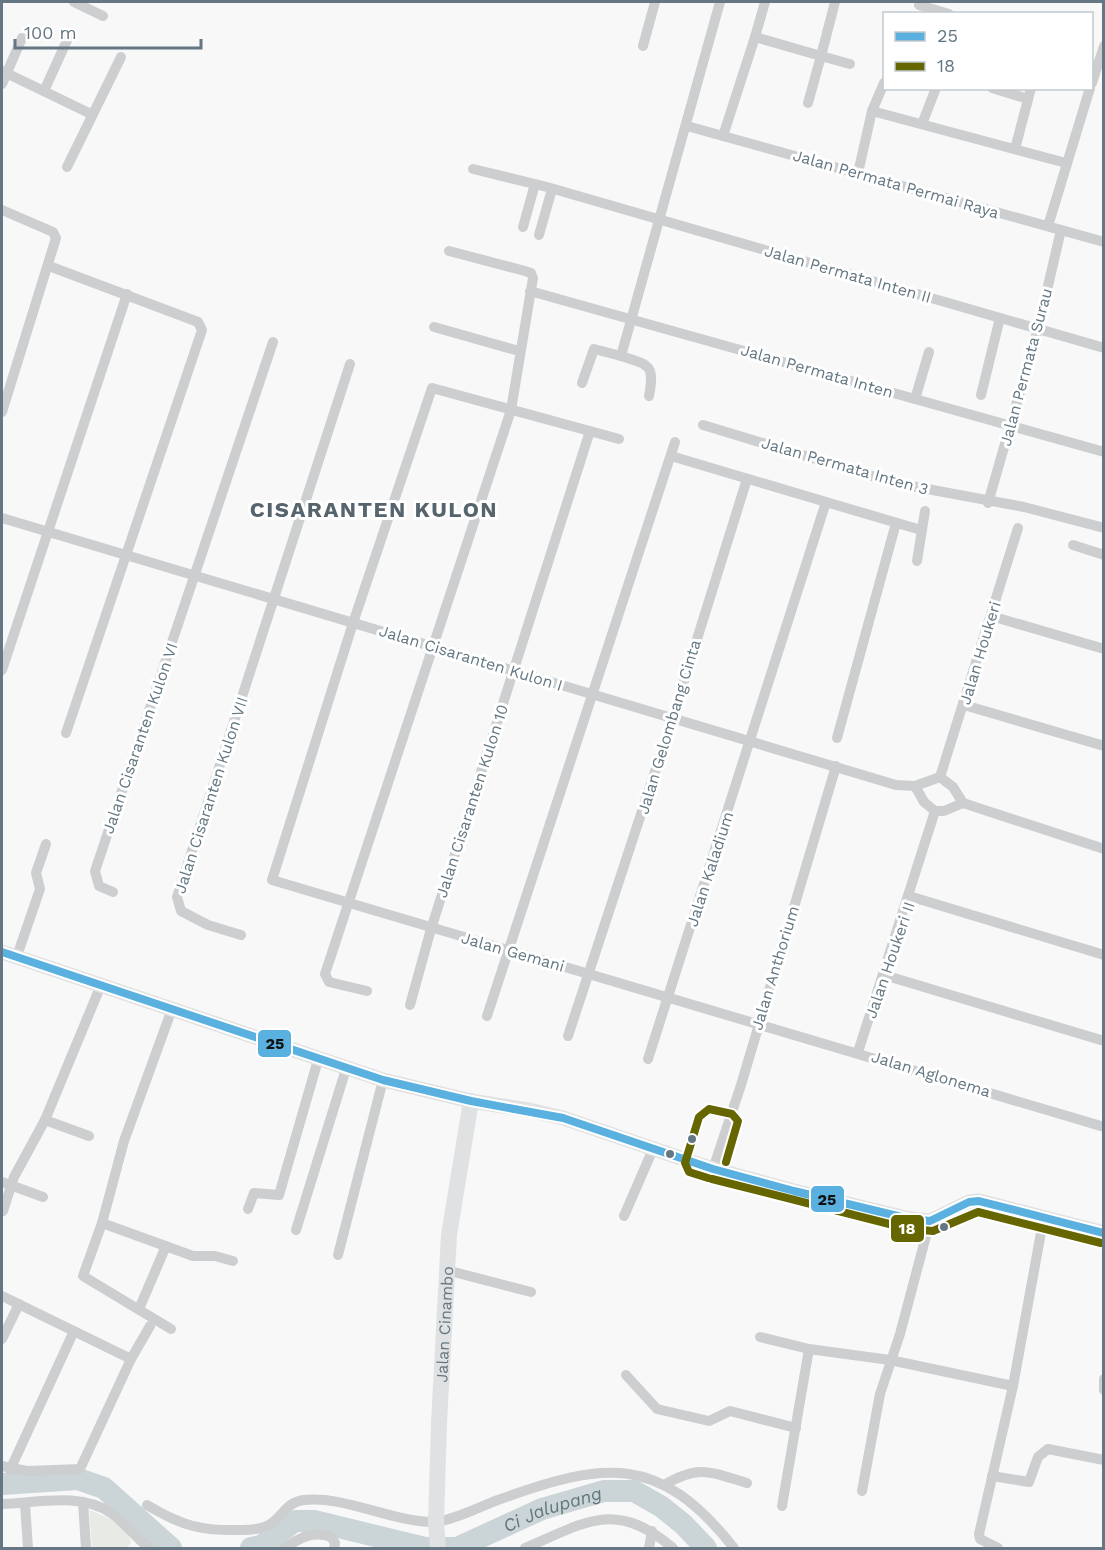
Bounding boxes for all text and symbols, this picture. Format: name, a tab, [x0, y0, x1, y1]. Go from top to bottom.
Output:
scale bar	[15, 12, 201, 50]
legend	[883, 12, 1093, 90]
text: 100 m	[24, 22, 77, 43]
text: 25	[937, 25, 958, 46]
text: 18	[937, 55, 955, 76]
street label: Jalan Permata Permai Raya	[791, 146, 1001, 222]
street label: Jalan Permata Inten II	[762, 241, 934, 307]
street label: Jalan Permata Surau	[996, 286, 1056, 448]
street label: Jalan Permata Inten	[739, 340, 895, 402]
street label: Jalan Permata Inten 3	[760, 433, 930, 499]
district label: CISARANTEN KULON	[250, 497, 498, 522]
street label: Jalan Houkeri	[955, 599, 1005, 707]
street label: Jalan Cisaranten Kulon I	[377, 621, 565, 695]
street label: Jalan Gelombang Cinta	[633, 637, 705, 817]
street label: Jalan Cisaranten Kulon VI	[98, 640, 182, 836]
street label: Jalan Cisaranten Kulon VII	[170, 694, 252, 896]
street label: Jalan Cisaranten Kulon 10	[432, 702, 512, 900]
street label: Jalan Kaladium	[682, 809, 738, 929]
street label: Jalan Houkeri II	[861, 899, 919, 1021]
street label: Jalan Anthorium	[747, 904, 803, 1032]
street label: Jalan Gemani	[459, 928, 567, 976]
line badge: 25	[257, 1029, 292, 1058]
text: 25	[266, 1034, 284, 1053]
street label: Jalan Aglonema	[869, 1047, 993, 1101]
unlabelled marker	[686, 1133, 698, 1145]
unlabelled marker	[664, 1148, 676, 1160]
line badge: 25	[810, 1185, 845, 1213]
text: 25	[818, 1190, 836, 1209]
line badge: 18	[890, 1214, 925, 1243]
text: 18	[899, 1219, 915, 1238]
unlabelled marker	[938, 1221, 950, 1233]
street label: Jalan Cinambo	[432, 1266, 457, 1383]
water label: Ci Jalupang	[500, 1482, 604, 1536]

